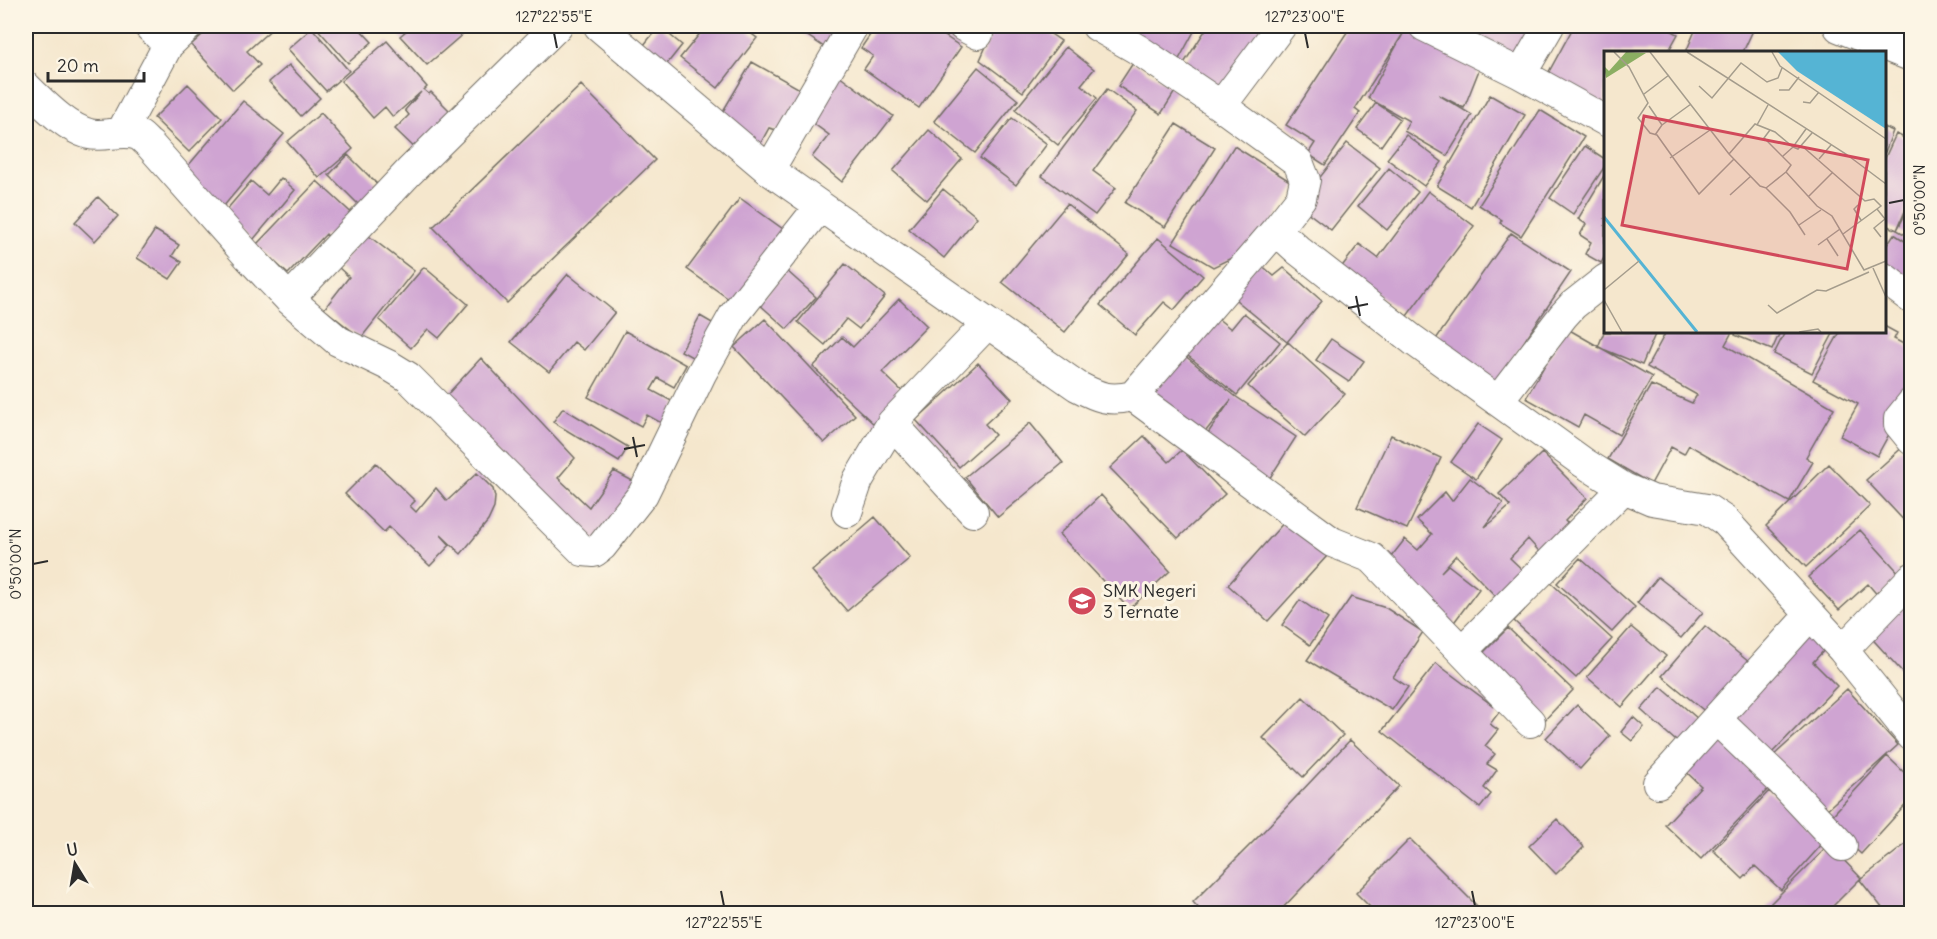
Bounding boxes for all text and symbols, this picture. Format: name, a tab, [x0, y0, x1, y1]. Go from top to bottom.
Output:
text: 127°22'55"E	[515, 7, 593, 26]
text: 127°23'00"E	[1265, 7, 1345, 26]
scale bar	[48, 45, 144, 83]
inset map	[1604, 51, 1886, 333]
text: 20 m	[57, 54, 99, 77]
text: 0°50'00"N	[1910, 164, 1929, 236]
text: 0°50'00"N	[6, 528, 25, 600]
place label: SMK Negeri 3 Ternate	[1103, 579, 1196, 623]
school or university icon: SMK Negeri 3 Ternate	[1066, 585, 1098, 617]
north arrow	[45, 834, 105, 894]
text: U	[65, 838, 79, 860]
text: 127°22'55"E	[685, 913, 763, 932]
text: 127°23'00"E	[1435, 913, 1515, 932]

